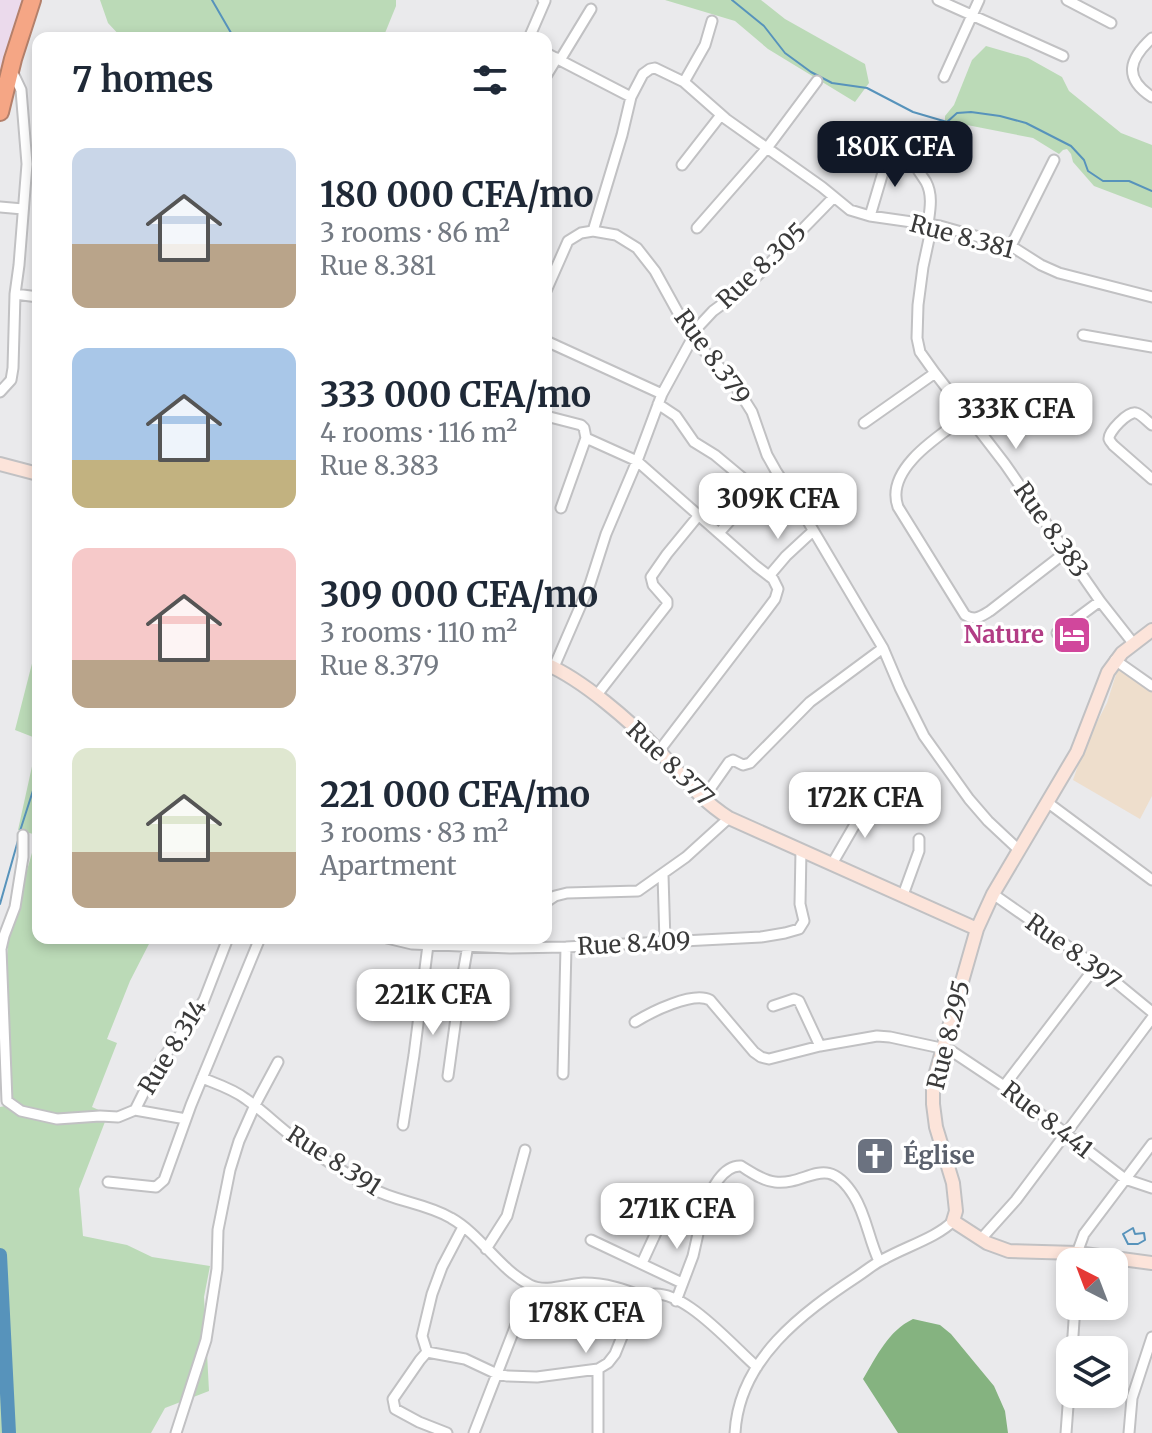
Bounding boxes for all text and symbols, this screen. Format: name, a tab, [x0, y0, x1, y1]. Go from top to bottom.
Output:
icon: filters	[468, 58, 512, 102]
text: 7 homes	[72, 59, 214, 101]
pin: 180K CFA	[812, 121, 978, 189]
text: 180K CFA	[835, 130, 955, 163]
text: 180 000 CFA/mo	[320, 174, 594, 216]
icon: home	[136, 180, 232, 276]
street label: Rue 8.381	[906, 208, 1018, 265]
text: 3 rooms · 86 m²	[320, 216, 510, 249]
street label: Rue 8.305	[710, 216, 813, 315]
text: Rue 8.381	[320, 249, 436, 282]
street label: Rue 8.379	[668, 303, 757, 410]
text: 333 000 CFA/mo	[320, 374, 591, 416]
icon: home	[136, 380, 232, 476]
pin: 333K CFA	[933, 383, 1099, 451]
text: 333K CFA	[957, 392, 1075, 425]
text: 4 rooms · 116 m²	[320, 416, 517, 449]
text: Rue 8.383	[320, 449, 439, 482]
pin: 309K CFA	[695, 473, 861, 541]
street label: Rue 8.383	[1007, 476, 1096, 584]
text: 309K CFA	[717, 482, 839, 515]
text: 309 000 CFA/mo	[320, 574, 598, 616]
icon: home	[136, 580, 232, 676]
hotel icon: Nature	[1051, 614, 1093, 656]
text: 3 rooms · 110 m²	[320, 616, 517, 649]
place label: Nature	[964, 619, 1044, 650]
text: Rue 8.379	[320, 649, 439, 682]
street label: Rue 8.377	[620, 715, 720, 813]
pin: 172K CFA	[782, 772, 948, 840]
text: 221 000 CFA/mo	[320, 774, 590, 816]
icon: home	[136, 780, 232, 876]
text: 172K CFA	[807, 781, 923, 814]
text: 3 rooms · 83 m²	[320, 816, 508, 849]
text: Apartment	[320, 849, 457, 882]
street label: Rue 8.397	[1020, 907, 1127, 996]
street label: Rue 8.409	[577, 925, 691, 962]
pin: 221K CFA	[350, 969, 516, 1037]
street label: Rue 8.295	[920, 977, 977, 1093]
text: 221K CFA	[375, 978, 491, 1011]
street label: Rue 8.314	[131, 993, 214, 1100]
street label: Rue 8.441	[995, 1074, 1099, 1165]
street label: Rue 8.391	[281, 1119, 388, 1203]
church icon: Église	[854, 1135, 896, 1177]
place label: Église	[903, 1139, 975, 1171]
pin: 271K CFA	[594, 1183, 760, 1251]
text: 271K CFA	[619, 1192, 735, 1225]
north arrow	[1056, 1248, 1128, 1320]
map controls	[1056, 1248, 1128, 1408]
pin: 178K CFA	[503, 1287, 669, 1355]
text: 178K CFA	[528, 1296, 644, 1329]
button: layers	[1056, 1336, 1128, 1408]

